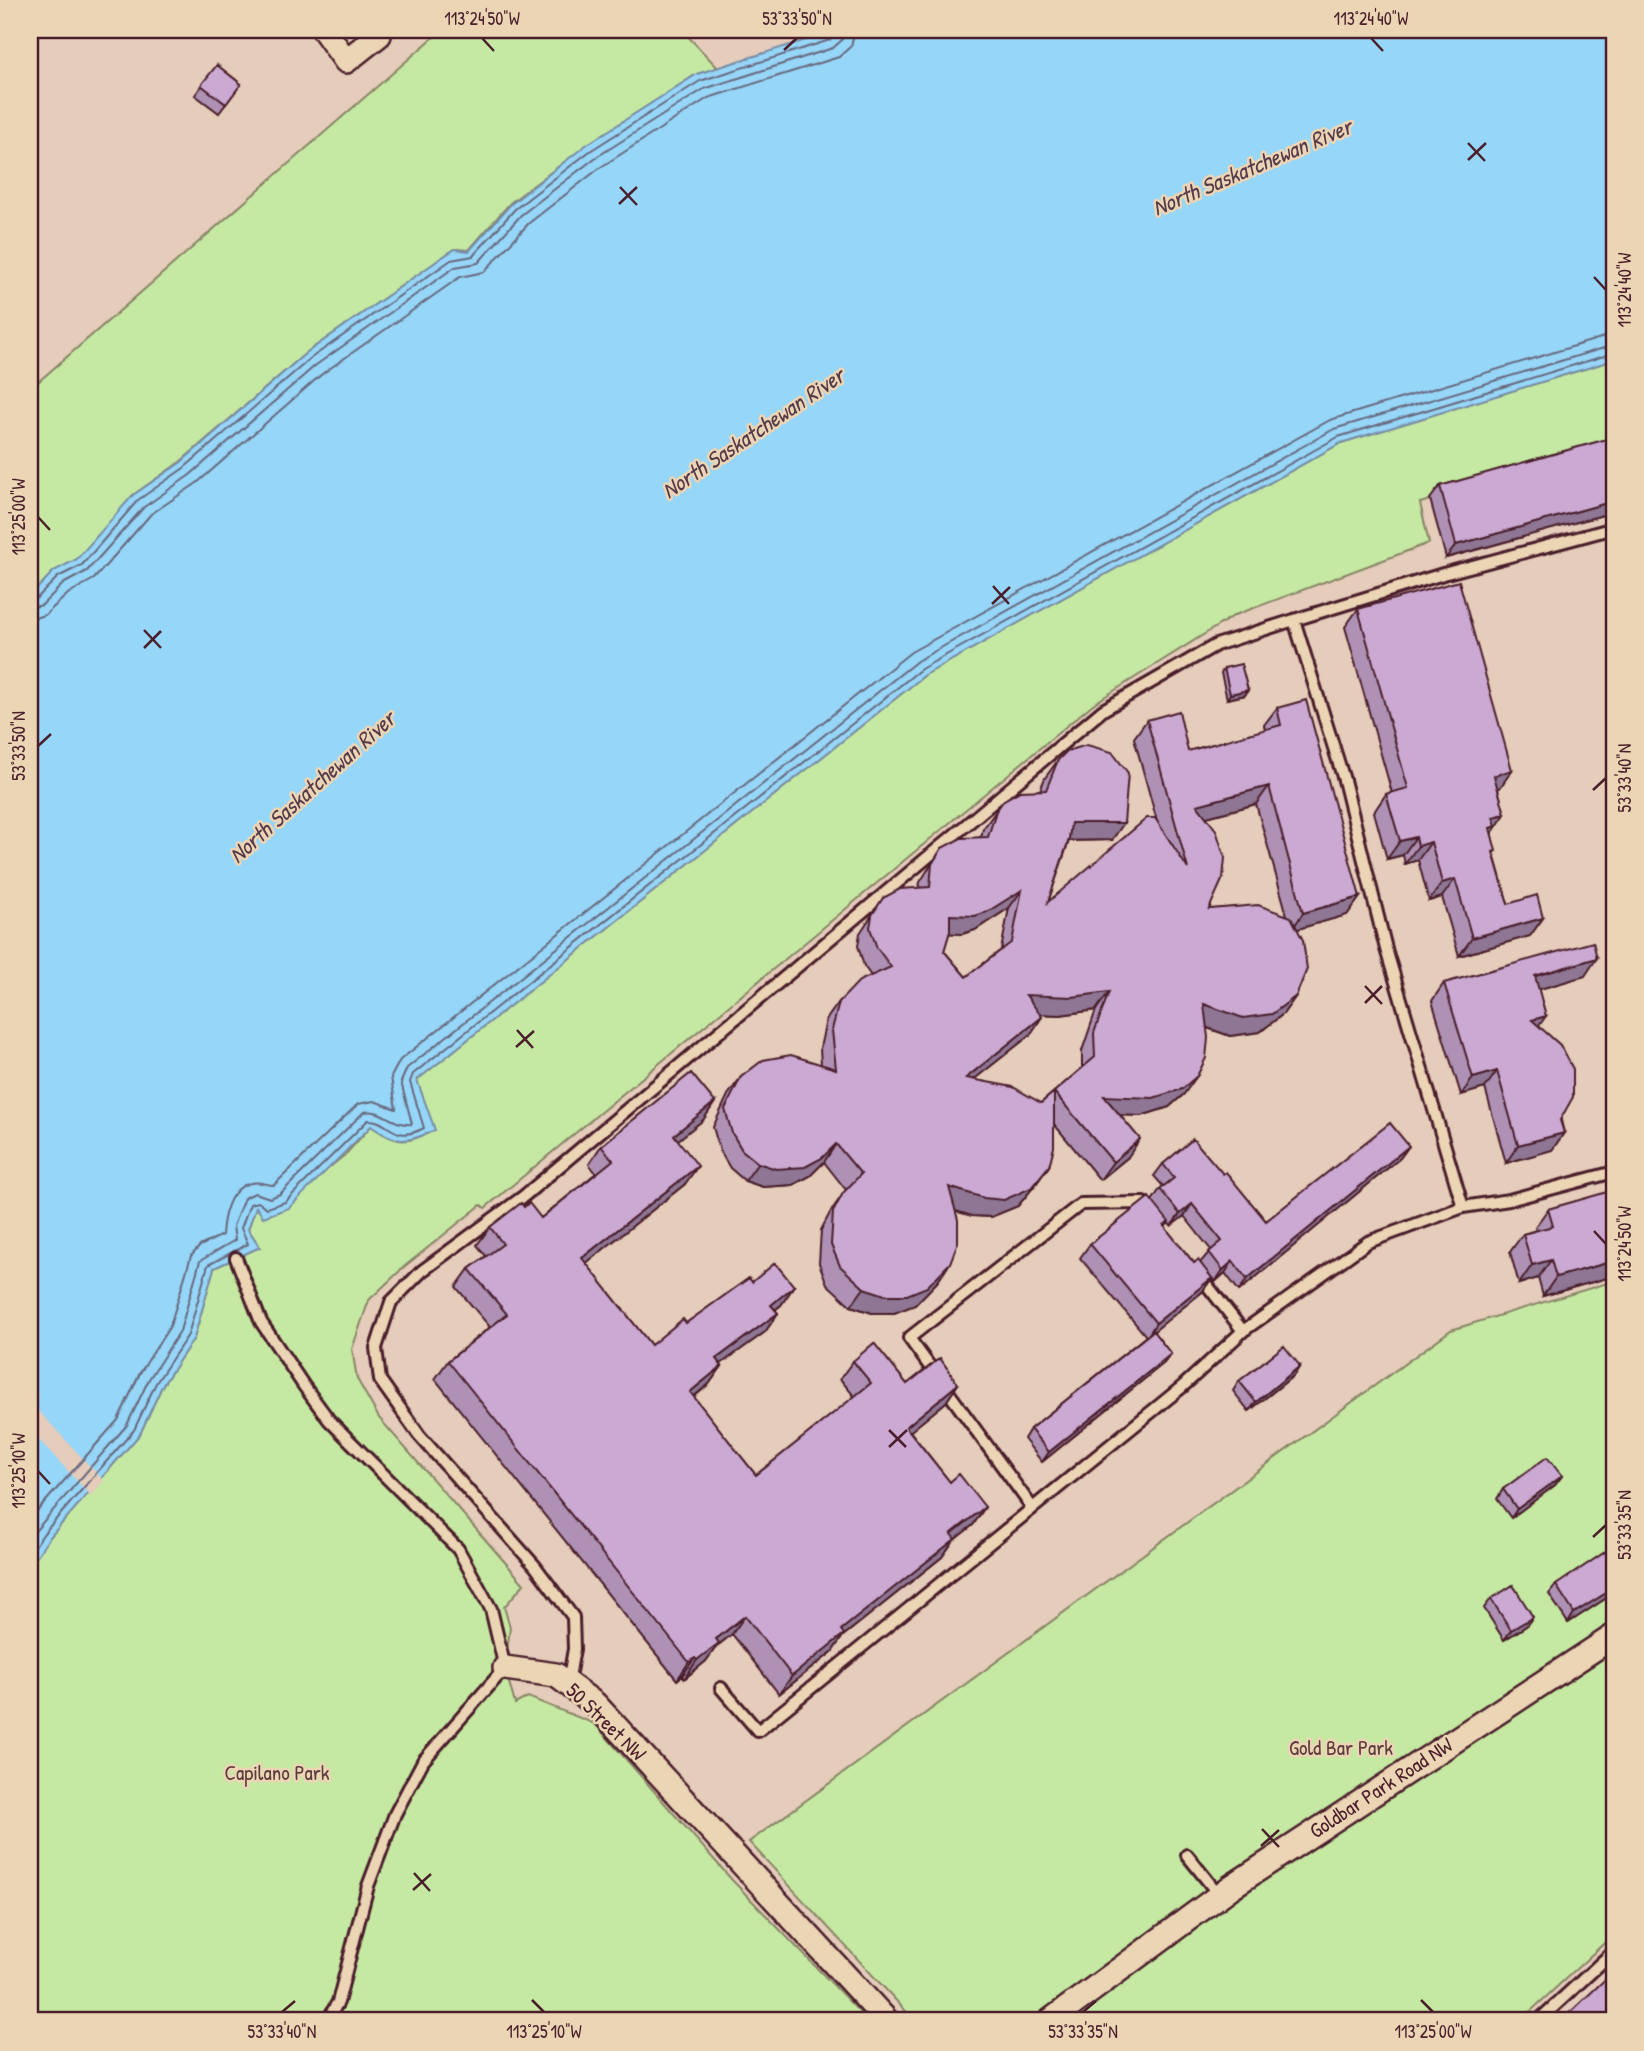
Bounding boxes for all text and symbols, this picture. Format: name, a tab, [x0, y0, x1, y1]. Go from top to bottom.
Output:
text: 113°24'50"W	[444, 6, 520, 31]
text: 53°33'50"N	[762, 6, 832, 31]
text: 113°24'40"W	[1334, 6, 1408, 31]
water label: North Saskatchewan River	[1147, 109, 1359, 223]
text: 113°24'40"W	[1612, 253, 1637, 327]
water label: North Saskatchewan River	[655, 358, 853, 505]
text: 113°25'00"W	[6, 479, 31, 555]
water label: North Saskatchewan River	[222, 701, 404, 870]
text: 53°33'50"N	[6, 711, 31, 781]
text: 53°33'40"N	[1612, 744, 1637, 812]
text: 113°24'50"W	[1612, 1206, 1637, 1282]
text: 113°25'10"W	[6, 1433, 31, 1509]
text: 53°33'35"N	[1612, 1490, 1637, 1560]
street label: 50 Street NW	[560, 1676, 653, 1767]
street label: Goldbar Park Road NW	[1303, 1730, 1458, 1845]
park label: Gold Bar Park	[1289, 1733, 1393, 1762]
park label: Capilano Park	[224, 1758, 330, 1787]
text: 53°33'40"N	[248, 2019, 316, 2044]
text: 113°25'10"W	[506, 2019, 582, 2044]
text: 53°33'35"N	[1048, 2019, 1118, 2044]
text: 113°25'00"W	[1395, 2019, 1471, 2044]

